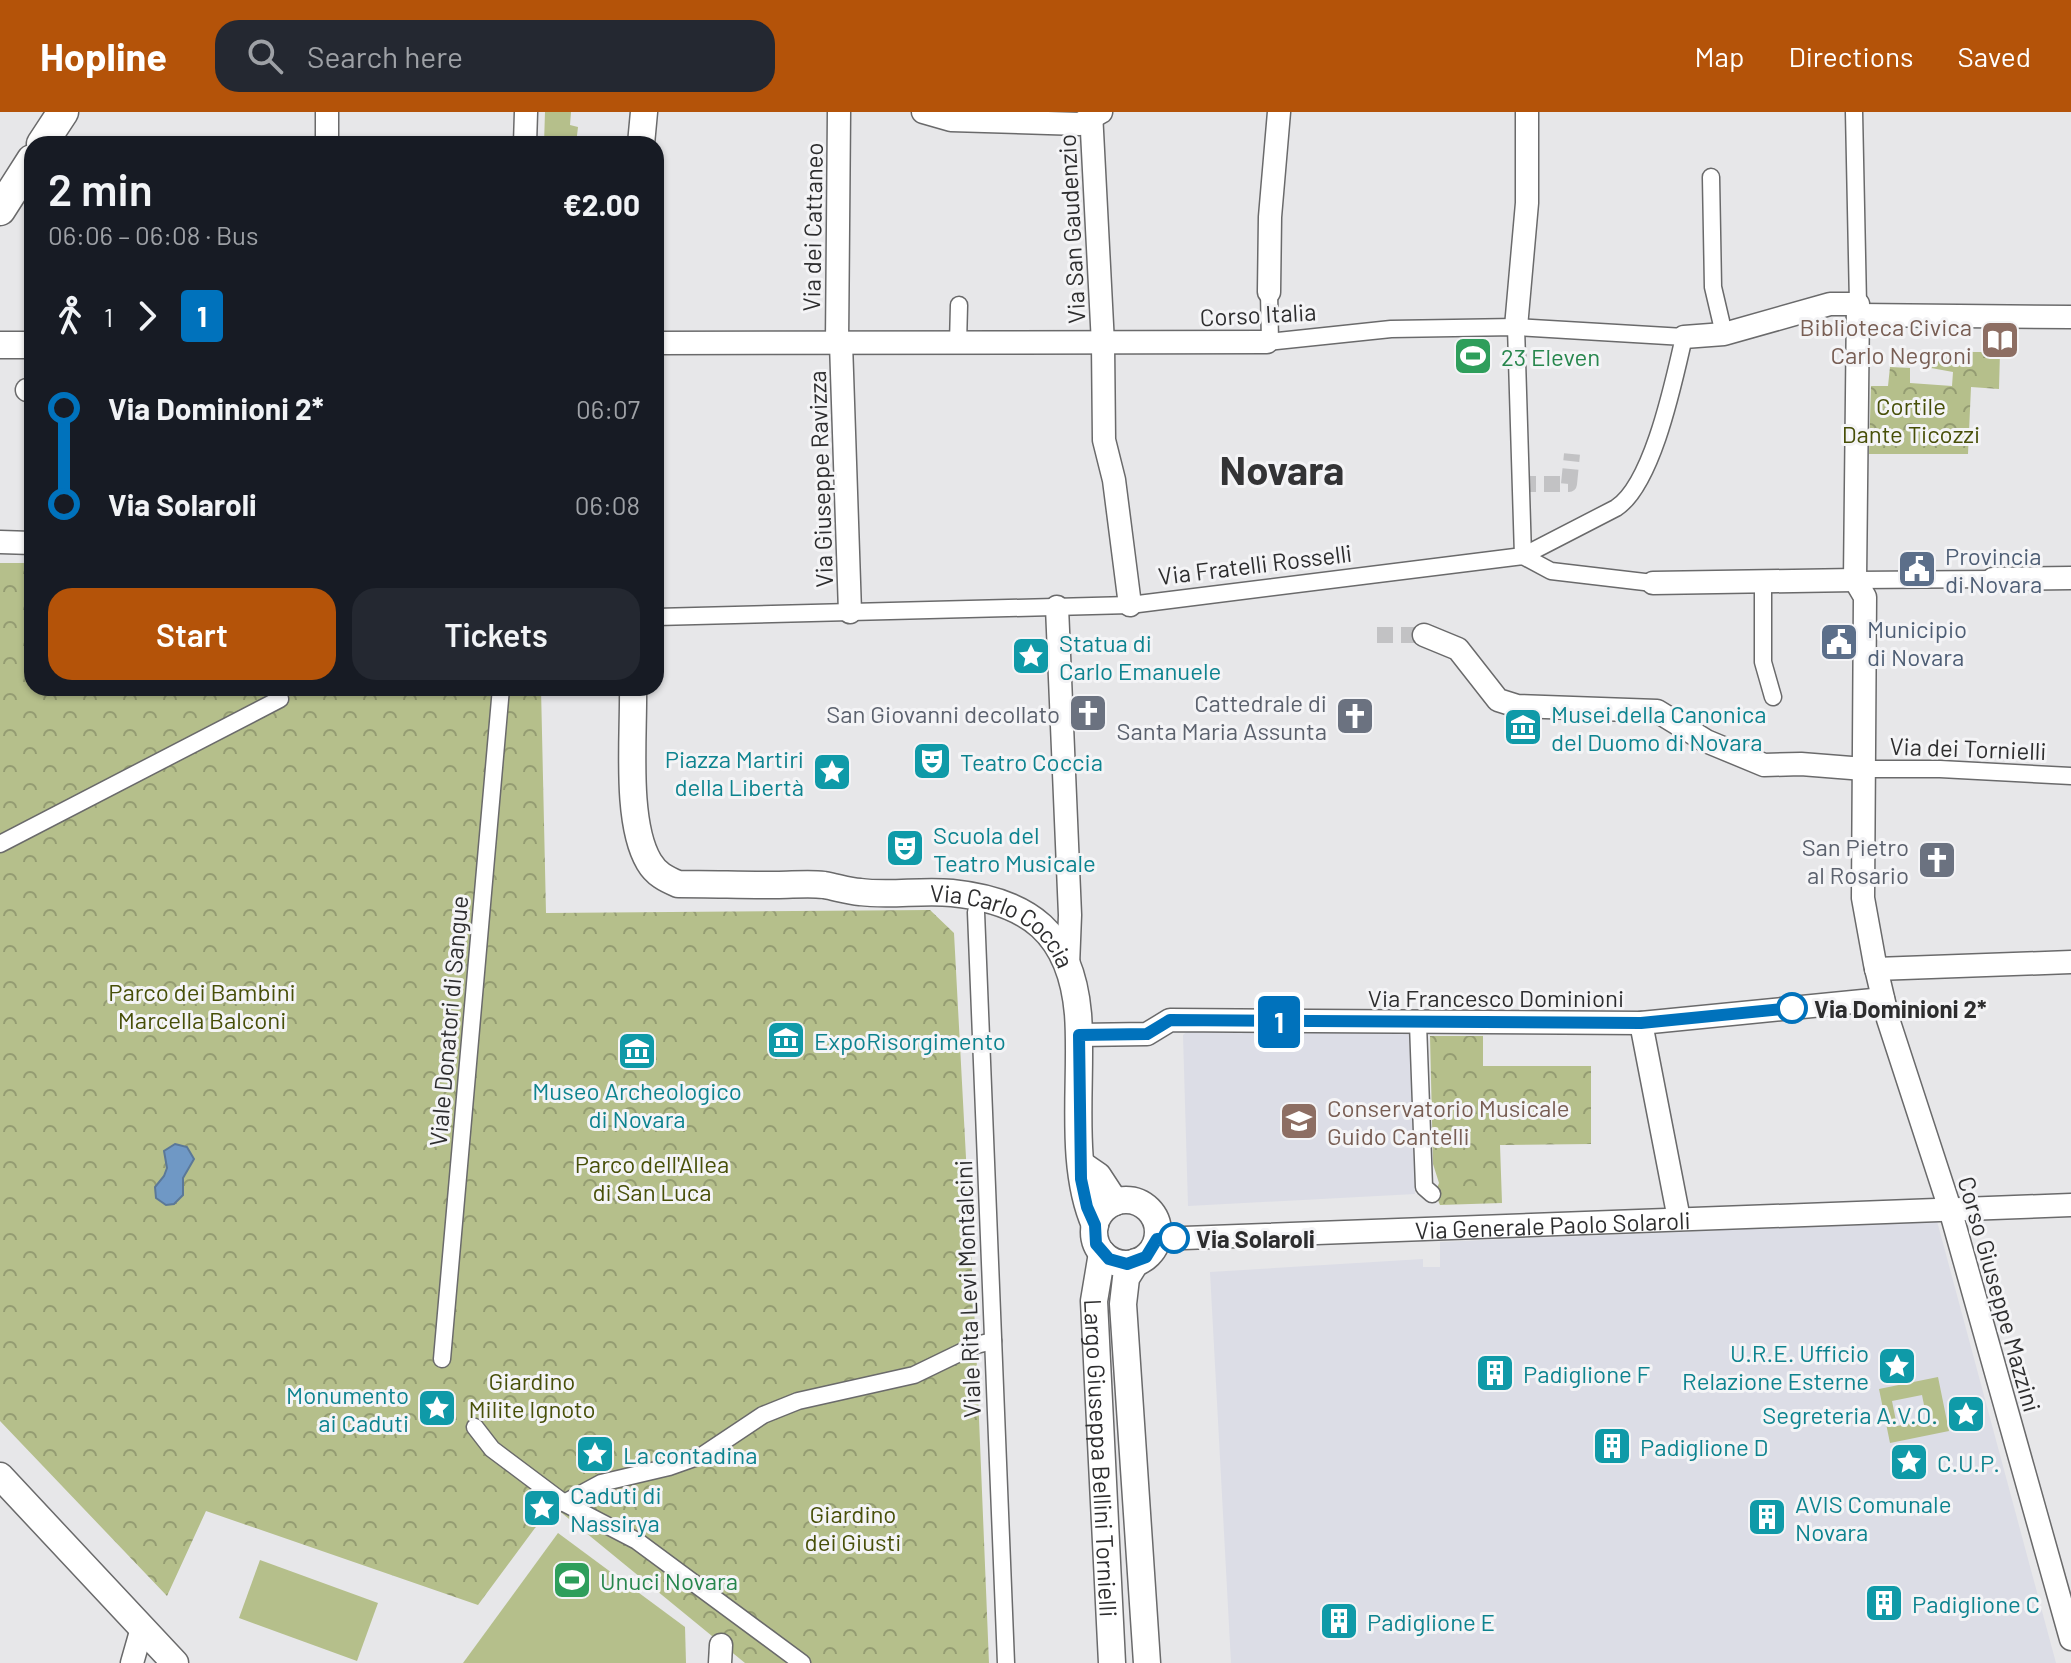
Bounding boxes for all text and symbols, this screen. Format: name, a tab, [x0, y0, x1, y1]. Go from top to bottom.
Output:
search box	[215, 20, 775, 92]
text: Hopline	[40, 33, 167, 79]
icon: search	[243, 34, 287, 78]
text: Search here	[307, 38, 463, 74]
text: Map	[1695, 39, 1744, 73]
text: Directions	[1788, 39, 1914, 73]
text: Saved	[1958, 39, 2031, 73]
street label: Via San Gaudenzio	[1052, 134, 1090, 324]
street label: Via dei Cattaneo	[796, 142, 828, 312]
text: 2 min	[48, 162, 153, 215]
text: €2.00	[563, 186, 640, 222]
text: 06:06 – 06:08 · Bus	[48, 219, 258, 250]
icon: walk	[48, 294, 92, 338]
icon: forward	[125, 294, 169, 338]
street label: Corso Italia	[1199, 296, 1317, 332]
text: 1	[197, 299, 207, 333]
text: 1	[104, 301, 113, 332]
place label: Biblioteca Civica Carlo Negroni	[1799, 312, 1972, 369]
library icon: Biblioteca Civica Carlo Negroni	[1979, 319, 2021, 361]
sports icon: 23 Eleven	[1452, 335, 1494, 377]
place label: 23 Eleven	[1501, 342, 1600, 371]
street label: Via Giuseppe Ravizza	[802, 370, 838, 588]
text: Via Dominioni 2*	[108, 390, 324, 426]
park label: Cortile Dante Ticozzi	[1842, 391, 1980, 448]
text: 06:07	[576, 393, 640, 424]
district label: Novara	[1220, 445, 1344, 493]
text: Via Solaroli	[108, 486, 257, 522]
text: 06:08	[575, 489, 640, 520]
street label: Via Fratelli Rosselli	[1156, 538, 1354, 590]
place label: Provincia di Novara	[1945, 541, 2042, 598]
public building icon: Provincia di Novara	[1896, 548, 1938, 590]
button: Start	[48, 588, 336, 680]
button: Tickets	[352, 588, 640, 680]
place label: Municipio di Novara	[1867, 614, 1967, 671]
public building icon: Municipio di Novara	[1818, 621, 1860, 663]
place label: Statua di Carlo Emanuele	[1059, 628, 1221, 685]
place icon: Statua di Carlo Emanuele	[1010, 635, 1052, 677]
place label: Cattedrale di Santa Maria Assunta	[1117, 688, 1327, 745]
church icon: San Giovanni decollato	[1067, 692, 1109, 734]
church icon: Cattedrale di Santa Maria Assunta	[1334, 695, 1376, 737]
place label: San Giovanni decollato	[826, 699, 1060, 728]
place label: Musei della Canonica del Duomo di Novara	[1551, 699, 1767, 756]
museum icon: Musei della Canonica del Duomo di Novara	[1502, 706, 1544, 748]
street label: Via dei Tornielli	[1889, 731, 2047, 765]
theatre icon: Teatro Coccia	[911, 740, 953, 782]
place label: Piazza Martiri della Libertà	[665, 744, 804, 801]
place label: Teatro Coccia	[960, 747, 1103, 776]
place icon: Piazza Martiri della Libertà	[811, 751, 853, 793]
place label: Scuola del Teatro Musicale	[933, 820, 1096, 877]
theatre icon: Scuola del Teatro Musicale	[884, 827, 926, 869]
place label: San Pietro al Rosario	[1802, 832, 1909, 889]
church icon: San Pietro al Rosario	[1916, 839, 1958, 881]
street label: Via Carlo Coccia	[930, 878, 1081, 972]
street label: Viale Donatori di Sangue	[423, 894, 473, 1148]
park label: Parco dei Bambini Marcella Balconi	[108, 977, 296, 1034]
street label: Via Francesco Dominioni	[1368, 983, 1624, 1012]
marker: Via Dominioni 2*	[1777, 993, 1807, 1023]
place label: Via Dominioni 2*	[1814, 994, 1987, 1023]
line badge: 1	[1253, 996, 1305, 1048]
text: 1	[1274, 1005, 1284, 1039]
museum icon: ExpoRisorgimento	[765, 1019, 807, 1061]
place label: ExpoRisorgimento	[814, 1026, 1006, 1055]
museum icon: Museo Archeologico di Novara	[616, 1030, 658, 1072]
place label: Museo Archeologico di Novara	[532, 1076, 742, 1133]
place label: Conservatorio Musicale Guido Cantelli	[1327, 1093, 1570, 1150]
school or university icon: Conservatorio Musicale Guido Cantelli	[1278, 1100, 1320, 1142]
park label: Parco dell'Allea di San Luca	[575, 1149, 729, 1206]
street label: Viale Rita Levi Montalcini	[948, 1160, 986, 1418]
street label: Corso Giuseppe Mazzini	[1952, 1173, 2048, 1415]
street label: Via Generale Paolo Solaroli	[1414, 1205, 1691, 1244]
marker: Via Solaroli	[1159, 1223, 1189, 1253]
place label: Via Solaroli	[1196, 1224, 1315, 1253]
street label: Largo Giuseppa Bellini Tornielli	[1079, 1298, 1124, 1618]
place label: U.R.E. Ufficio Relazione Esterne	[1682, 1338, 1869, 1395]
place icon: U.R.E. Ufficio Relazione Esterne	[1876, 1345, 1918, 1387]
building icon: Padiglione F	[1474, 1352, 1516, 1394]
place label: Padiglione F	[1523, 1359, 1651, 1388]
park label: Giardino Milite Ignoto	[468, 1366, 596, 1423]
place label: Monumento ai Caduti	[286, 1380, 409, 1437]
place icon: Monumento ai Caduti	[416, 1387, 458, 1429]
place icon: Segreteria A.V.O.	[1945, 1393, 1987, 1435]
place label: Segreteria A.V.O.	[1762, 1400, 1938, 1429]
building icon: Padiglione D	[1591, 1425, 1633, 1467]
place label: Padiglione D	[1640, 1432, 1768, 1461]
place icon: La contadina	[574, 1433, 616, 1475]
place label: La contadina	[623, 1440, 758, 1469]
place icon: C.U.P.	[1888, 1441, 1930, 1483]
place label: C.U.P.	[1937, 1448, 2000, 1477]
place label: Caduti di Nassirya	[570, 1480, 662, 1537]
place icon: Caduti di Nassirya	[521, 1487, 563, 1529]
place label: AVIS Comunale Novara	[1795, 1489, 1951, 1546]
building icon: AVIS Comunale Novara	[1746, 1496, 1788, 1538]
park label: Giardino dei Giusti	[805, 1499, 901, 1556]
sports icon: Unuci Novara	[551, 1559, 593, 1601]
place label: Unuci Novara	[600, 1566, 738, 1595]
building icon: Padiglione C	[1863, 1582, 1905, 1624]
place label: Padiglione C	[1912, 1589, 2040, 1618]
building icon: Padiglione E	[1318, 1600, 1360, 1642]
place label: Padiglione E	[1367, 1607, 1495, 1636]

